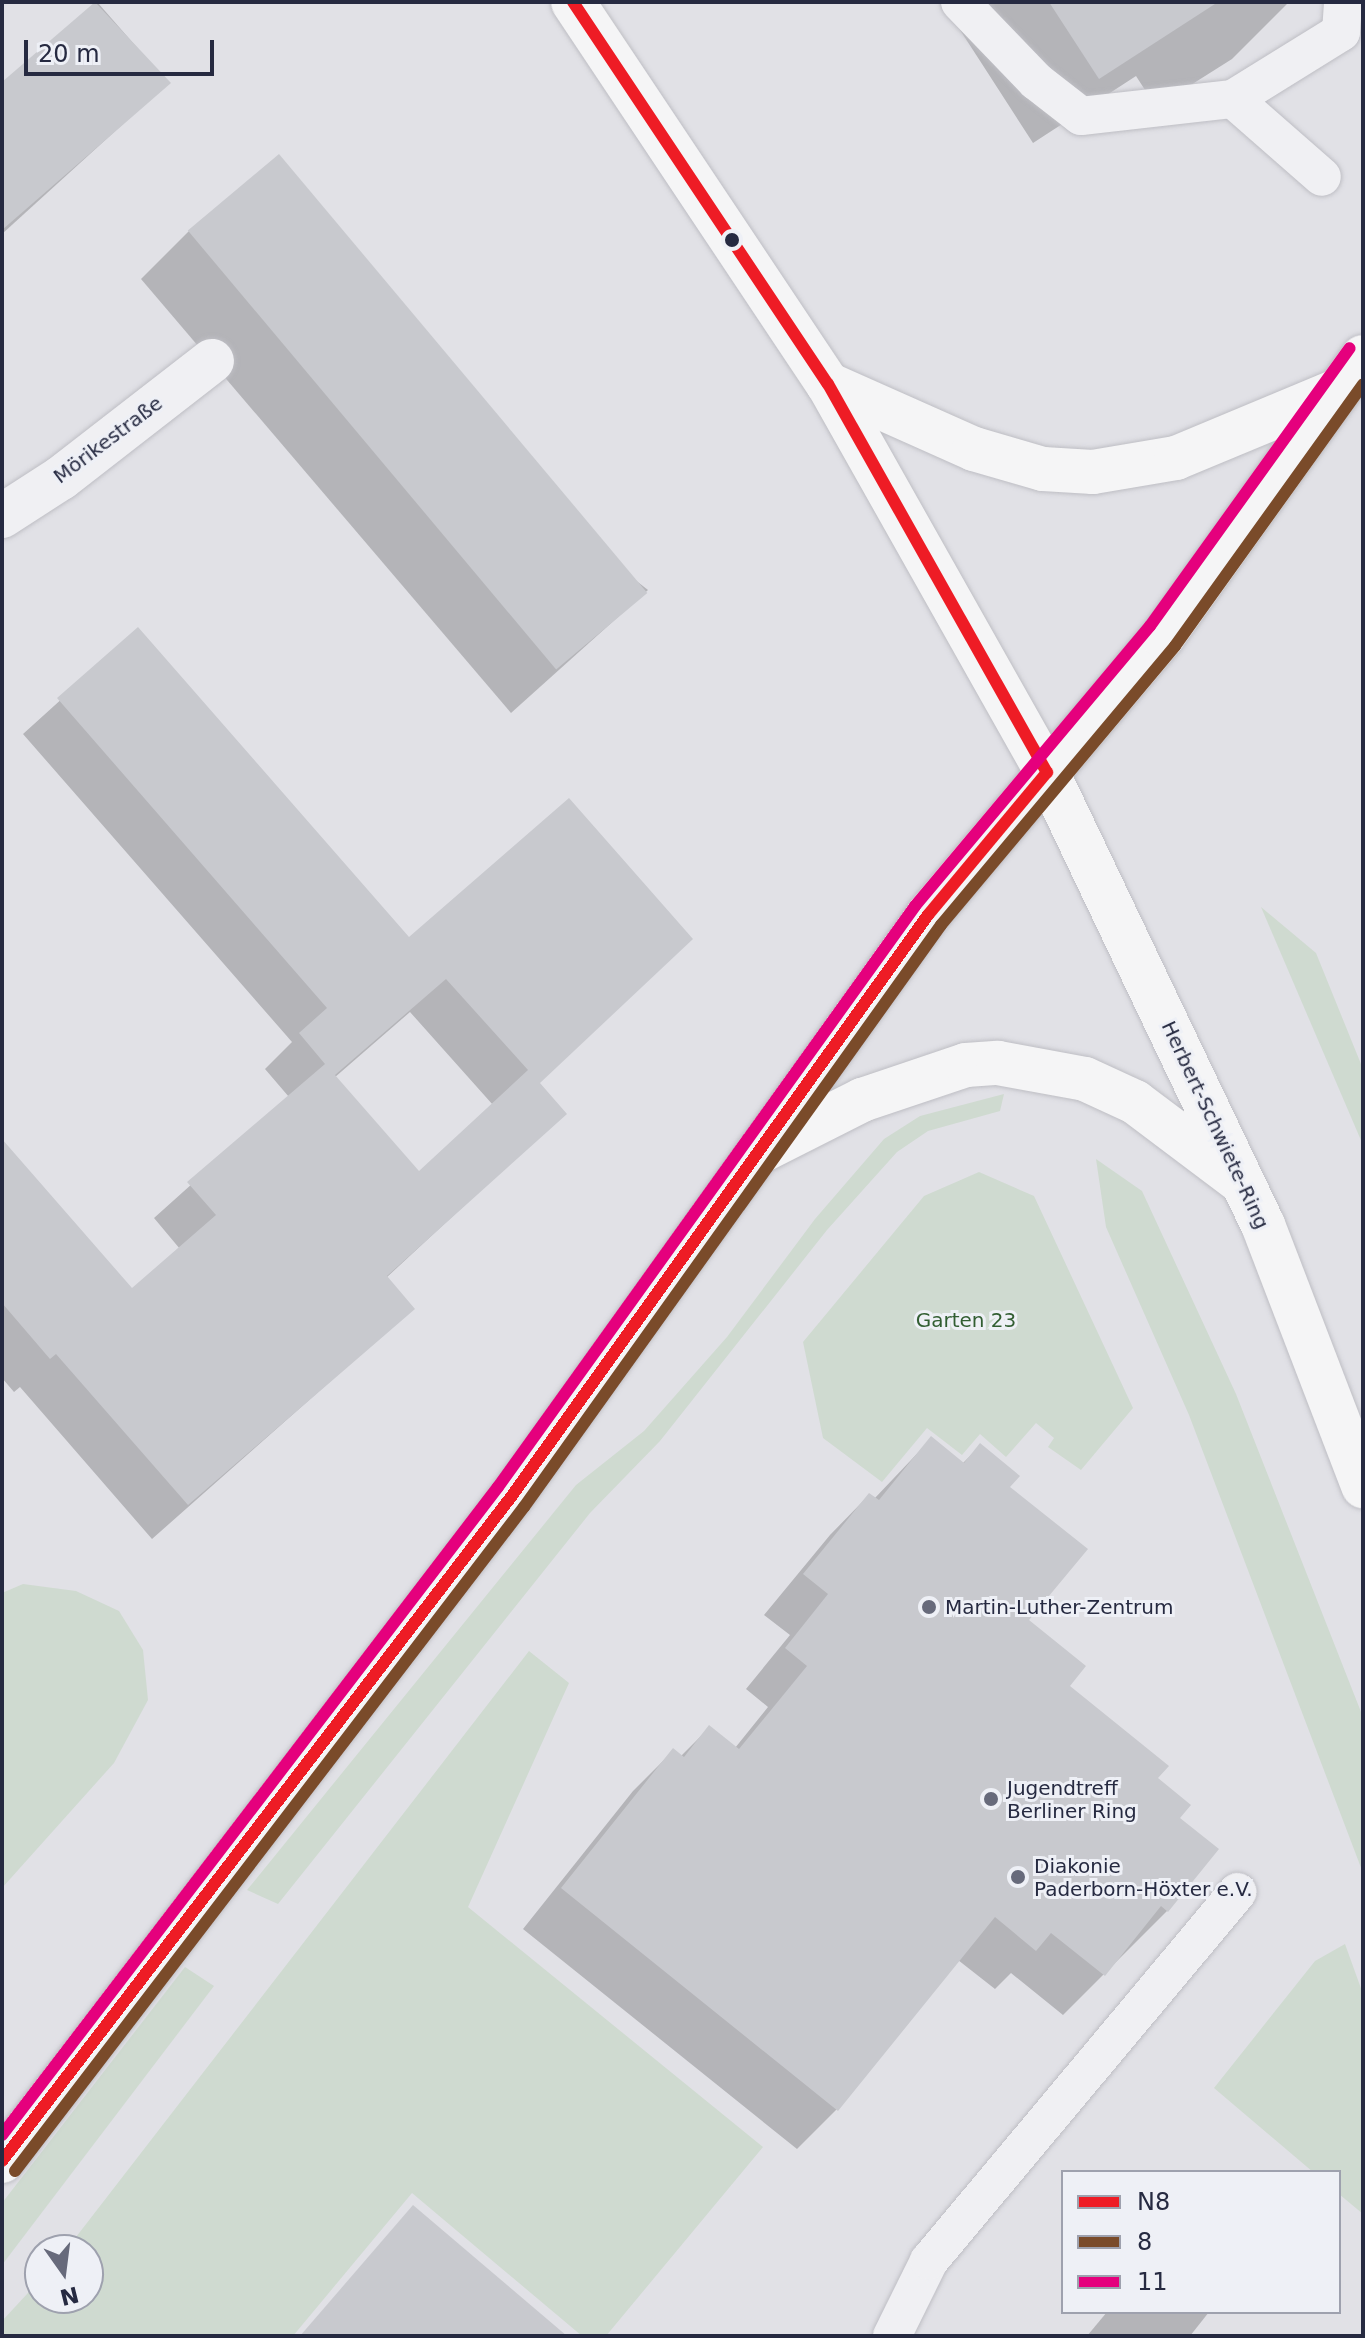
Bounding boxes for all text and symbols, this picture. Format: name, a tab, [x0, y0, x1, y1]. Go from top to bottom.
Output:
scale bar	[28, 24, 218, 74]
text: 20 m	[38, 40, 100, 68]
unlabelled marker	[724, 232, 740, 248]
street label: Mörikestraße	[49, 391, 167, 489]
street label: Herbert-Schwiete-Ring	[1156, 1017, 1274, 1233]
park label: Garten 23	[916, 1308, 1016, 1332]
place label: Martin-Luther-Zentrum	[945, 1595, 1173, 1619]
marker: Martin-Luther-Zentrum	[920, 1598, 938, 1616]
place label: Jugendtreff Berliner Ring	[1007, 1776, 1137, 1823]
marker: Jugendtreff Berliner Ring	[982, 1790, 1000, 1808]
place label: Diakonie Paderborn-Höxter e.V.	[1034, 1854, 1253, 1901]
marker: Diakonie Paderborn-Höxter e.V.	[1009, 1868, 1027, 1886]
legend	[1061, 2170, 1341, 2314]
text: N8	[1137, 2188, 1170, 2216]
text: 8	[1137, 2228, 1152, 2256]
north arrow	[24, 2234, 104, 2314]
text: 11	[1137, 2268, 1168, 2296]
text: N	[57, 2281, 81, 2310]

